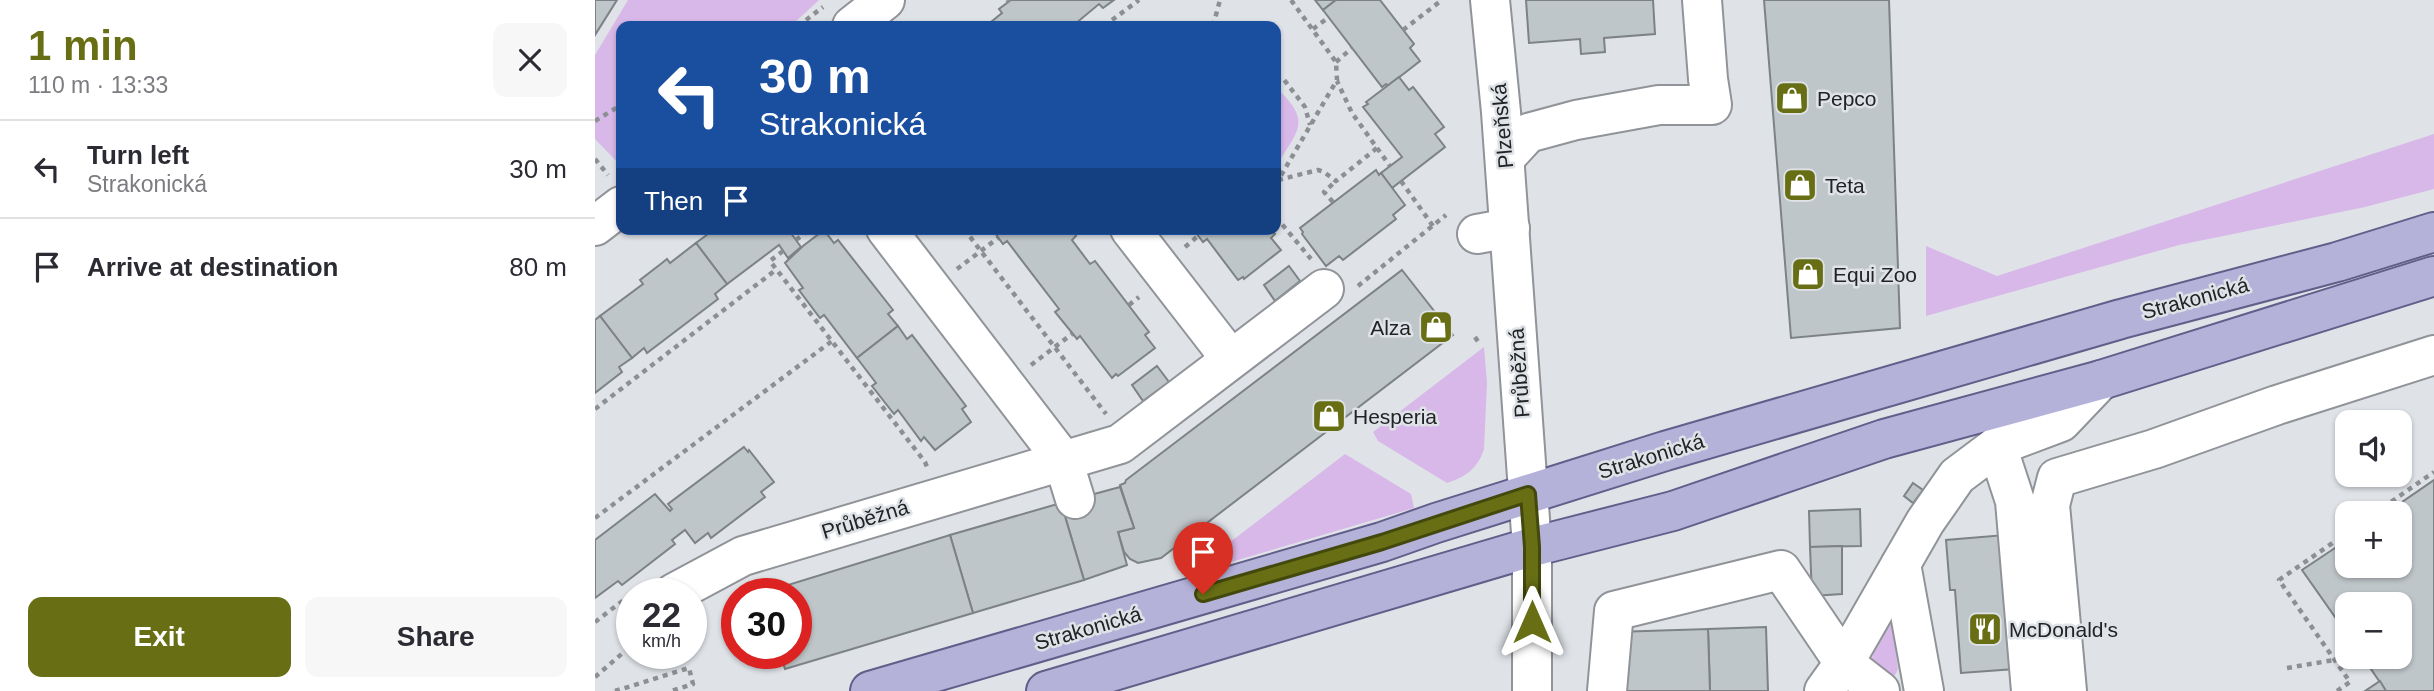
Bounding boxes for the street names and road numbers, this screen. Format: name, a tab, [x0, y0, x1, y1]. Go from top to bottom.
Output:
street label: Plzeňská	[1487, 82, 1517, 169]
street label: Strakonická	[2139, 273, 2251, 323]
street label: Průběžná	[1504, 327, 1534, 419]
street label: Strakonická	[1595, 429, 1707, 483]
street label: Průběžná	[819, 495, 912, 543]
street label: Strakonická	[1032, 602, 1144, 654]

